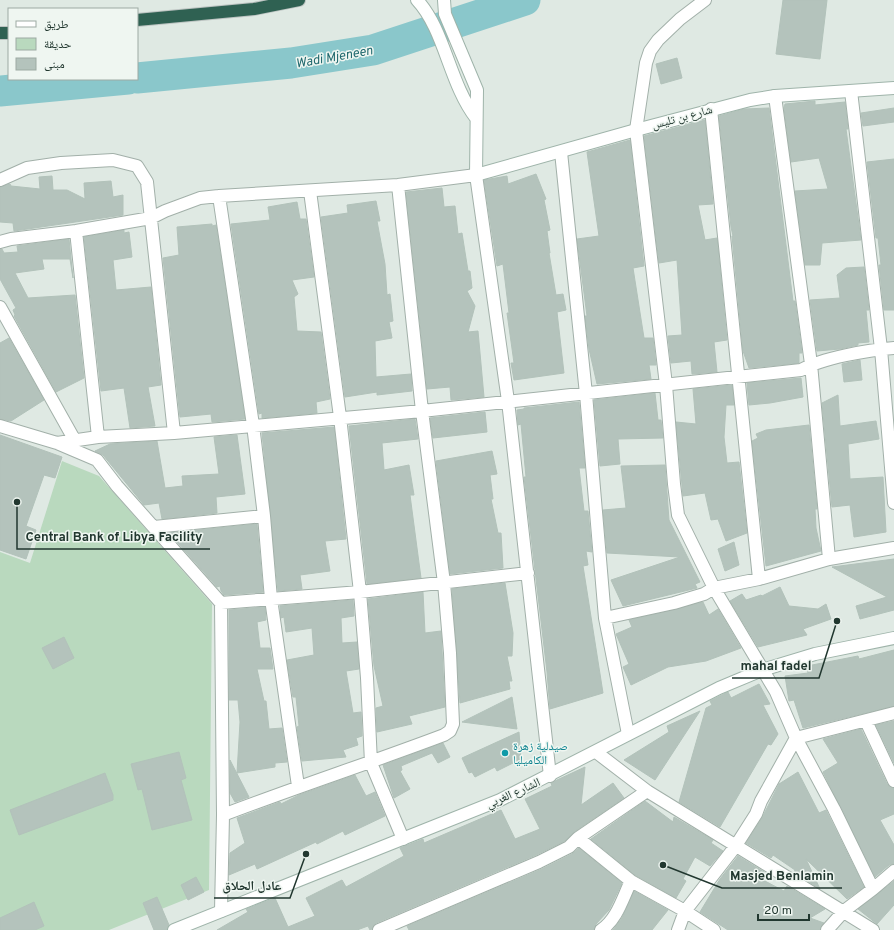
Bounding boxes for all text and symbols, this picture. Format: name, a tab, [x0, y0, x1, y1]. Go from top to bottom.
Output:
legend	[8, 8, 138, 80]
text: طريق	[44, 17, 69, 33]
text: حديقة	[44, 37, 72, 53]
water label: Wadi Mjeneen	[294, 43, 374, 73]
text: مبنى	[44, 57, 65, 73]
street label: شارع بن تليس	[650, 102, 715, 134]
callout: Central Bank of Libya Facility	[17, 524, 210, 549]
text: Central Bank of Libya Facility	[25, 530, 203, 546]
callout: mahal fadel	[732, 653, 819, 678]
text: mahal fadel	[740, 659, 812, 675]
place label: صيدلية زهرة الكاميليا	[513, 739, 568, 769]
marker: صيدلية زهرة الكاميليا	[500, 748, 510, 758]
street label: الشارع الغربي	[484, 775, 544, 814]
callout: Masjed Benlamin	[722, 863, 842, 888]
text: Masjed Benlamin	[730, 869, 834, 885]
callout: عادل الحلاق	[214, 873, 290, 898]
text: عادل الحلاق	[222, 879, 282, 895]
scale bar	[758, 896, 809, 922]
text: 20 m	[764, 903, 792, 919]

